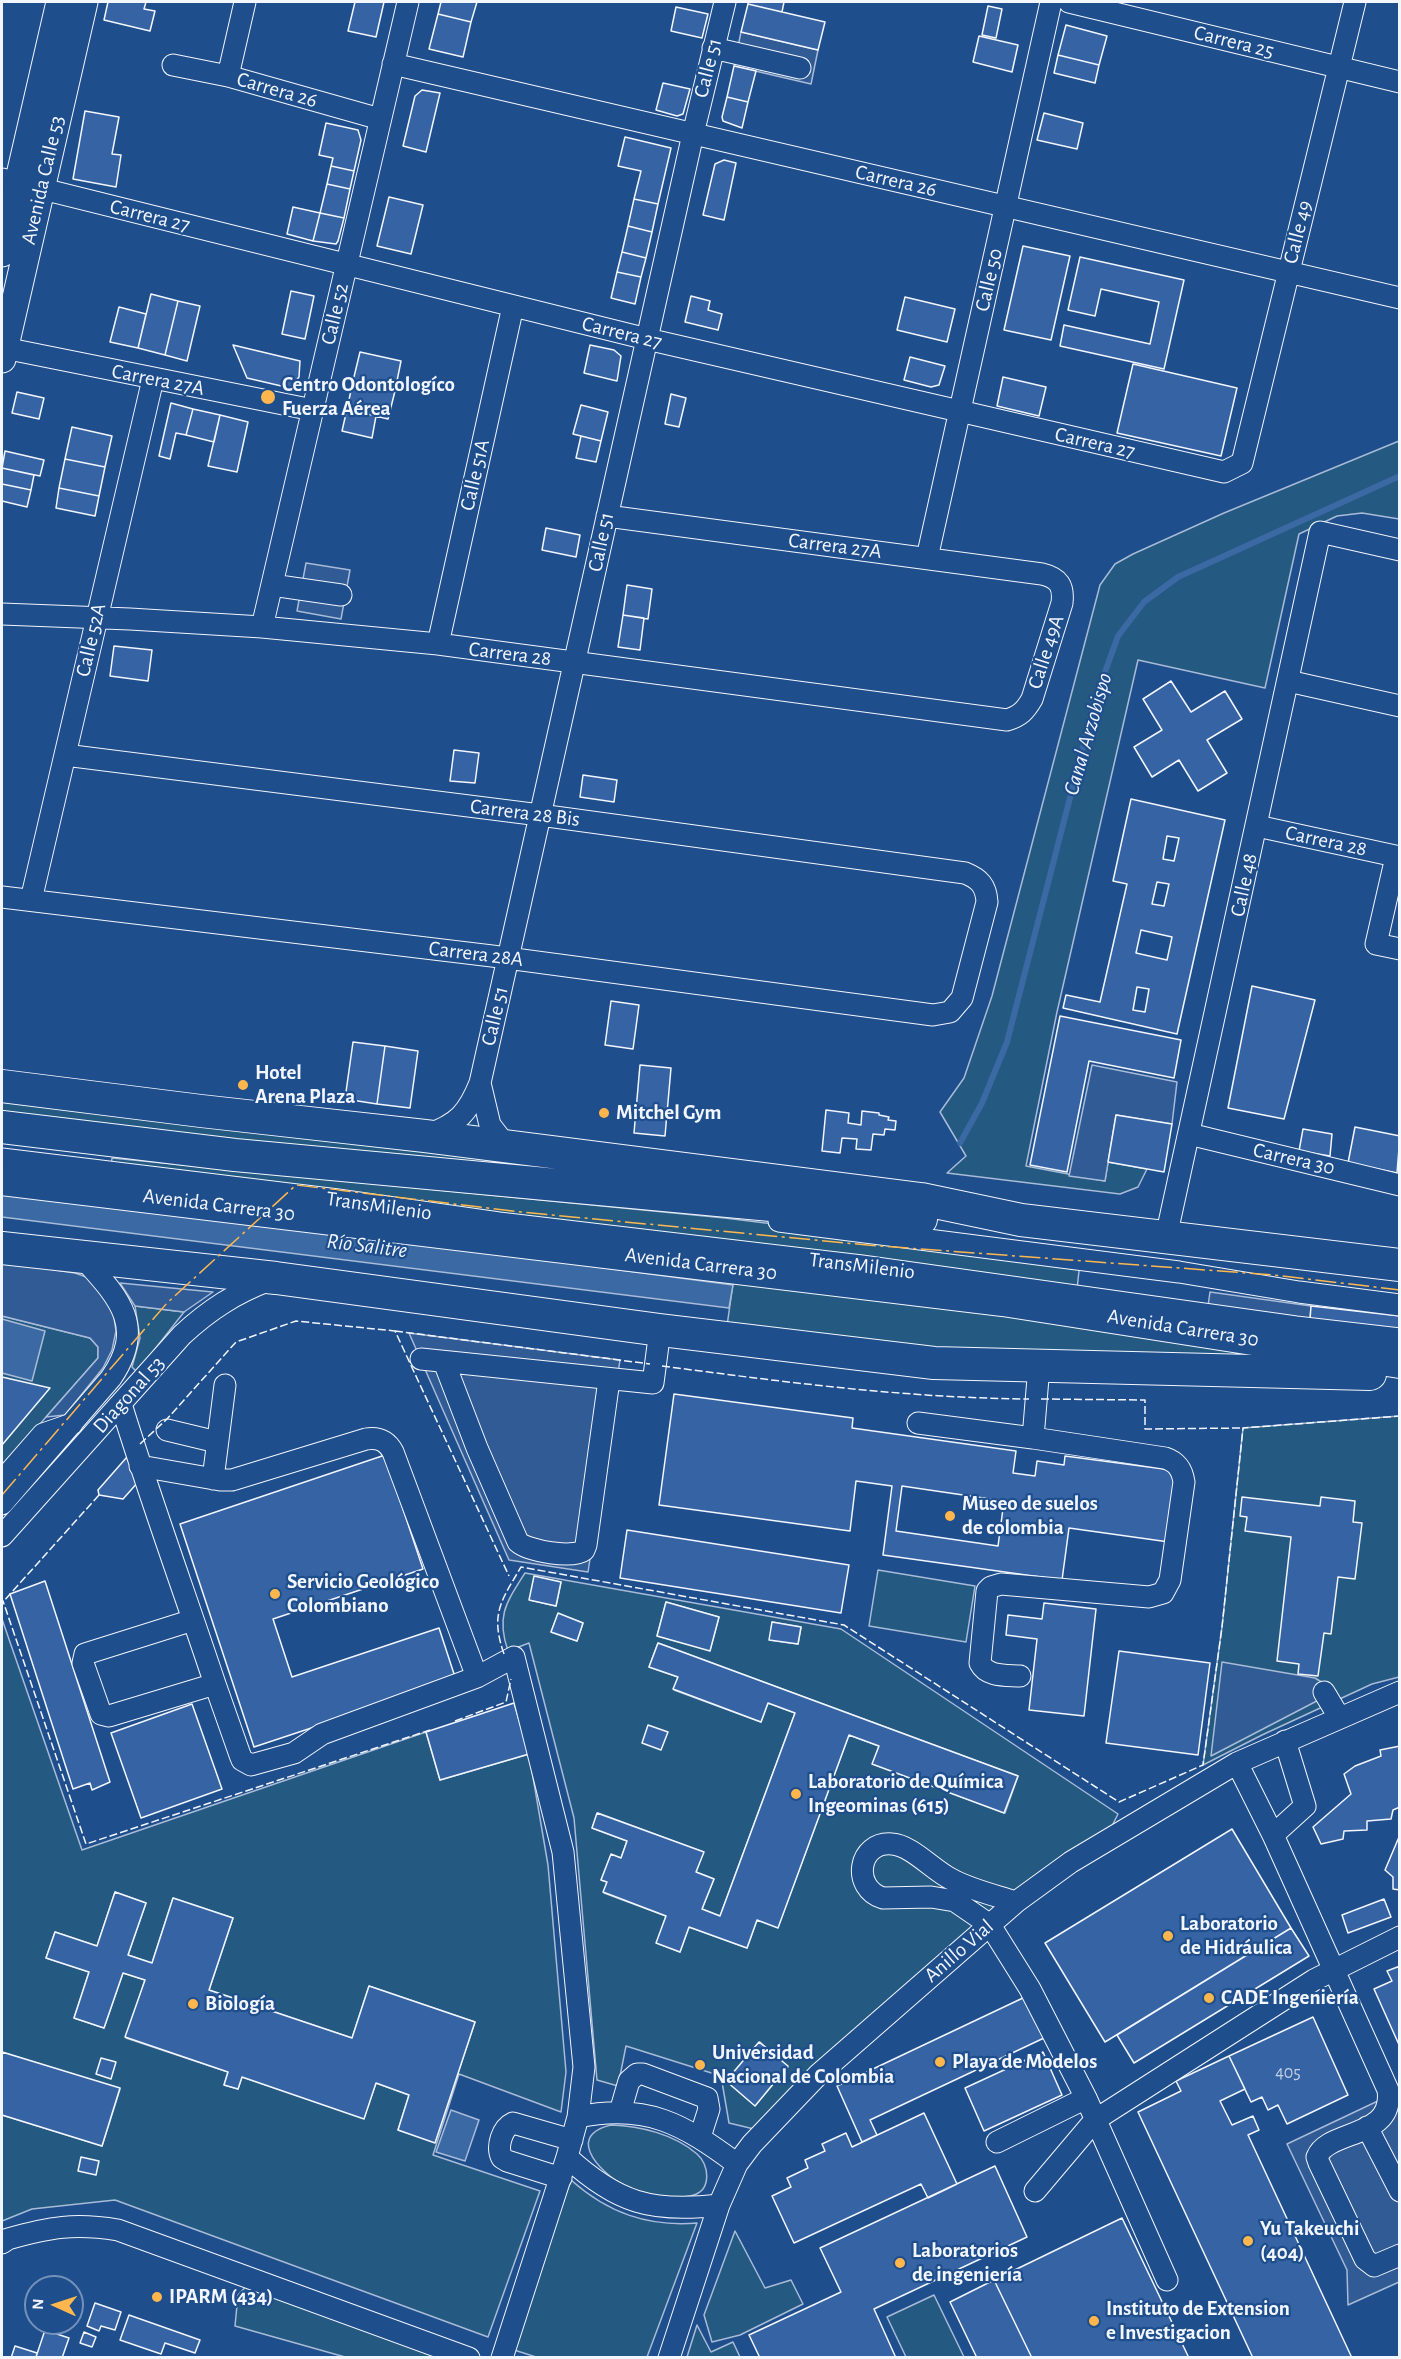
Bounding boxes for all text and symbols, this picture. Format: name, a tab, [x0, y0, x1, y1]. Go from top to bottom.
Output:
street label: Carrera 25	[1191, 20, 1277, 64]
street label: Calle 51	[688, 36, 728, 100]
street label: Carrera 26	[234, 66, 320, 114]
street label: Avenida Calle 53	[16, 113, 70, 247]
street label: Carrera 26	[853, 159, 939, 203]
street label: Carrera 27	[107, 194, 193, 238]
street label: Calle 49	[1278, 198, 1318, 266]
street label: Calle 50	[970, 246, 1008, 314]
street label: Calle 52	[316, 281, 354, 347]
street label: Carrera 27	[579, 311, 665, 355]
street label: Carrera 27A	[110, 359, 206, 401]
place label: Centro Odontologíco Fuerza Aérea	[282, 372, 455, 422]
marker: Centro Odontologíco Fuerza Aérea	[259, 388, 277, 406]
street label: Carrera 27	[1052, 422, 1138, 464]
street label: Calle 51A	[455, 437, 495, 513]
street label: Calle 51	[582, 510, 620, 574]
street label: Carrera 27A	[787, 528, 883, 564]
street label: Calle 52A	[70, 601, 112, 679]
street label: Calle 49A	[1022, 612, 1070, 692]
street label: Carrera 28	[467, 636, 553, 672]
water label: Canal Arzobispo	[1058, 670, 1118, 798]
street label: Carrera 28 Bis	[469, 794, 581, 832]
street label: Carrera 28	[1283, 820, 1369, 862]
street label: Calle 48	[1225, 851, 1263, 919]
street label: Carrera 28A	[427, 936, 525, 972]
street label: Calle 51	[476, 984, 514, 1048]
place label: Hotel Arena Plaza	[255, 1060, 355, 1110]
marker: Hotel Arena Plaza	[236, 1078, 250, 1092]
place label: Mitchel Gym	[616, 1100, 721, 1126]
marker: Mitchel Gym	[597, 1106, 611, 1120]
street label: Carrera 30	[1251, 1137, 1337, 1181]
street label: Avenida Carrera 30	[141, 1183, 297, 1227]
street label: TransMilenio	[325, 1186, 433, 1226]
water label: Río Salitre	[325, 1228, 409, 1264]
street label: Avenida Carrera 30	[623, 1242, 779, 1286]
street label: TransMilenio	[808, 1247, 916, 1285]
street label: Avenida Carrera 30	[1105, 1304, 1261, 1352]
street label: Diagonal 53	[88, 1351, 170, 1439]
place label: Museo de suelos de colombia	[962, 1491, 1098, 1541]
marker: Museo de suelos de colombia	[943, 1509, 957, 1523]
place label: Servicio Geológico Colombiano	[287, 1569, 439, 1619]
marker: Servicio Geológico Colombiano	[268, 1587, 282, 1601]
place label: Laboratorio de Química Ingeominas (615)	[808, 1769, 1004, 1819]
marker: Laboratorio de Química Ingeominas (615)	[789, 1787, 803, 1801]
place label: Laboratorio de Hidráulica	[1180, 1911, 1292, 1961]
street label: Anillo Vial	[919, 1914, 999, 1988]
marker: Laboratorio de Hidráulica	[1161, 1929, 1175, 1943]
place label: CADE Ingeniería	[1221, 1985, 1359, 2011]
place label: Biología	[205, 1991, 275, 2017]
marker: CADE Ingeniería	[1202, 1991, 1216, 2005]
marker: Biología	[186, 1997, 200, 2011]
place label: Universidad Nacional de Colombia	[712, 2040, 894, 2090]
place label: Playa de Modelos	[952, 2049, 1097, 2075]
marker: Playa de Modelos	[933, 2055, 947, 2069]
marker: Universidad Nacional de Colombia	[693, 2058, 707, 2072]
house number: 405	[1275, 2062, 1301, 2084]
place label: Yu Takeuchi (404)	[1260, 2216, 1359, 2266]
marker: Yu Takeuchi (404)	[1241, 2234, 1255, 2248]
place label: Laboratorios de ingeniería	[912, 2238, 1022, 2288]
marker: Laboratorios de ingeniería	[893, 2256, 907, 2270]
north arrow	[24, 2275, 84, 2335]
place label: IPARM (434)	[169, 2284, 273, 2310]
marker: IPARM (434)	[150, 2290, 164, 2304]
place label: Instituto de Extension e Investigacion	[1106, 2296, 1290, 2346]
text: N	[30, 2298, 46, 2310]
marker: Instituto de Extension e Investigacion	[1087, 2314, 1101, 2328]

